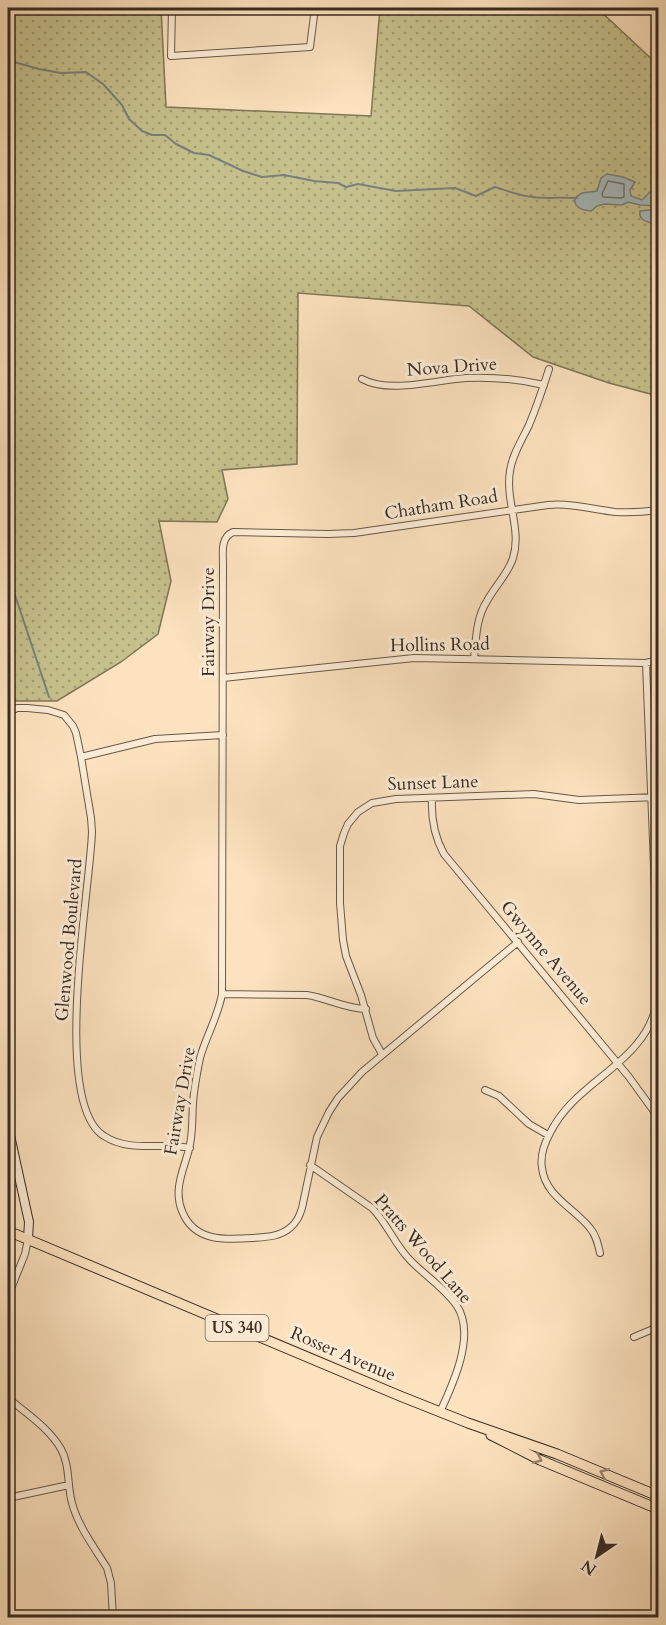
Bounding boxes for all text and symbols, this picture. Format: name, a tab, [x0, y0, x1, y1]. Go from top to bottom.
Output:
street label: Nova Drive	[406, 351, 498, 383]
street label: Chatham Road	[383, 484, 500, 526]
street label: Fairway Drive	[196, 567, 221, 677]
street label: Hollins Road	[390, 632, 490, 658]
street label: Sunset Lane	[387, 769, 479, 797]
street label: Glenwood Boulevard	[49, 857, 89, 1022]
street label: Gwynne Avenue	[495, 895, 597, 1011]
street label: Fairway Drive	[158, 1045, 202, 1157]
street label: Pratts Wood Lane	[368, 1189, 478, 1309]
road number: US 340	[206, 1315, 268, 1341]
street label: Rosser Avenue	[286, 1321, 400, 1387]
one-way arrow	[532, 1451, 543, 1463]
one-way arrow	[600, 1468, 611, 1480]
north arrow	[567, 1526, 627, 1586]
text: N	[577, 1554, 601, 1580]

